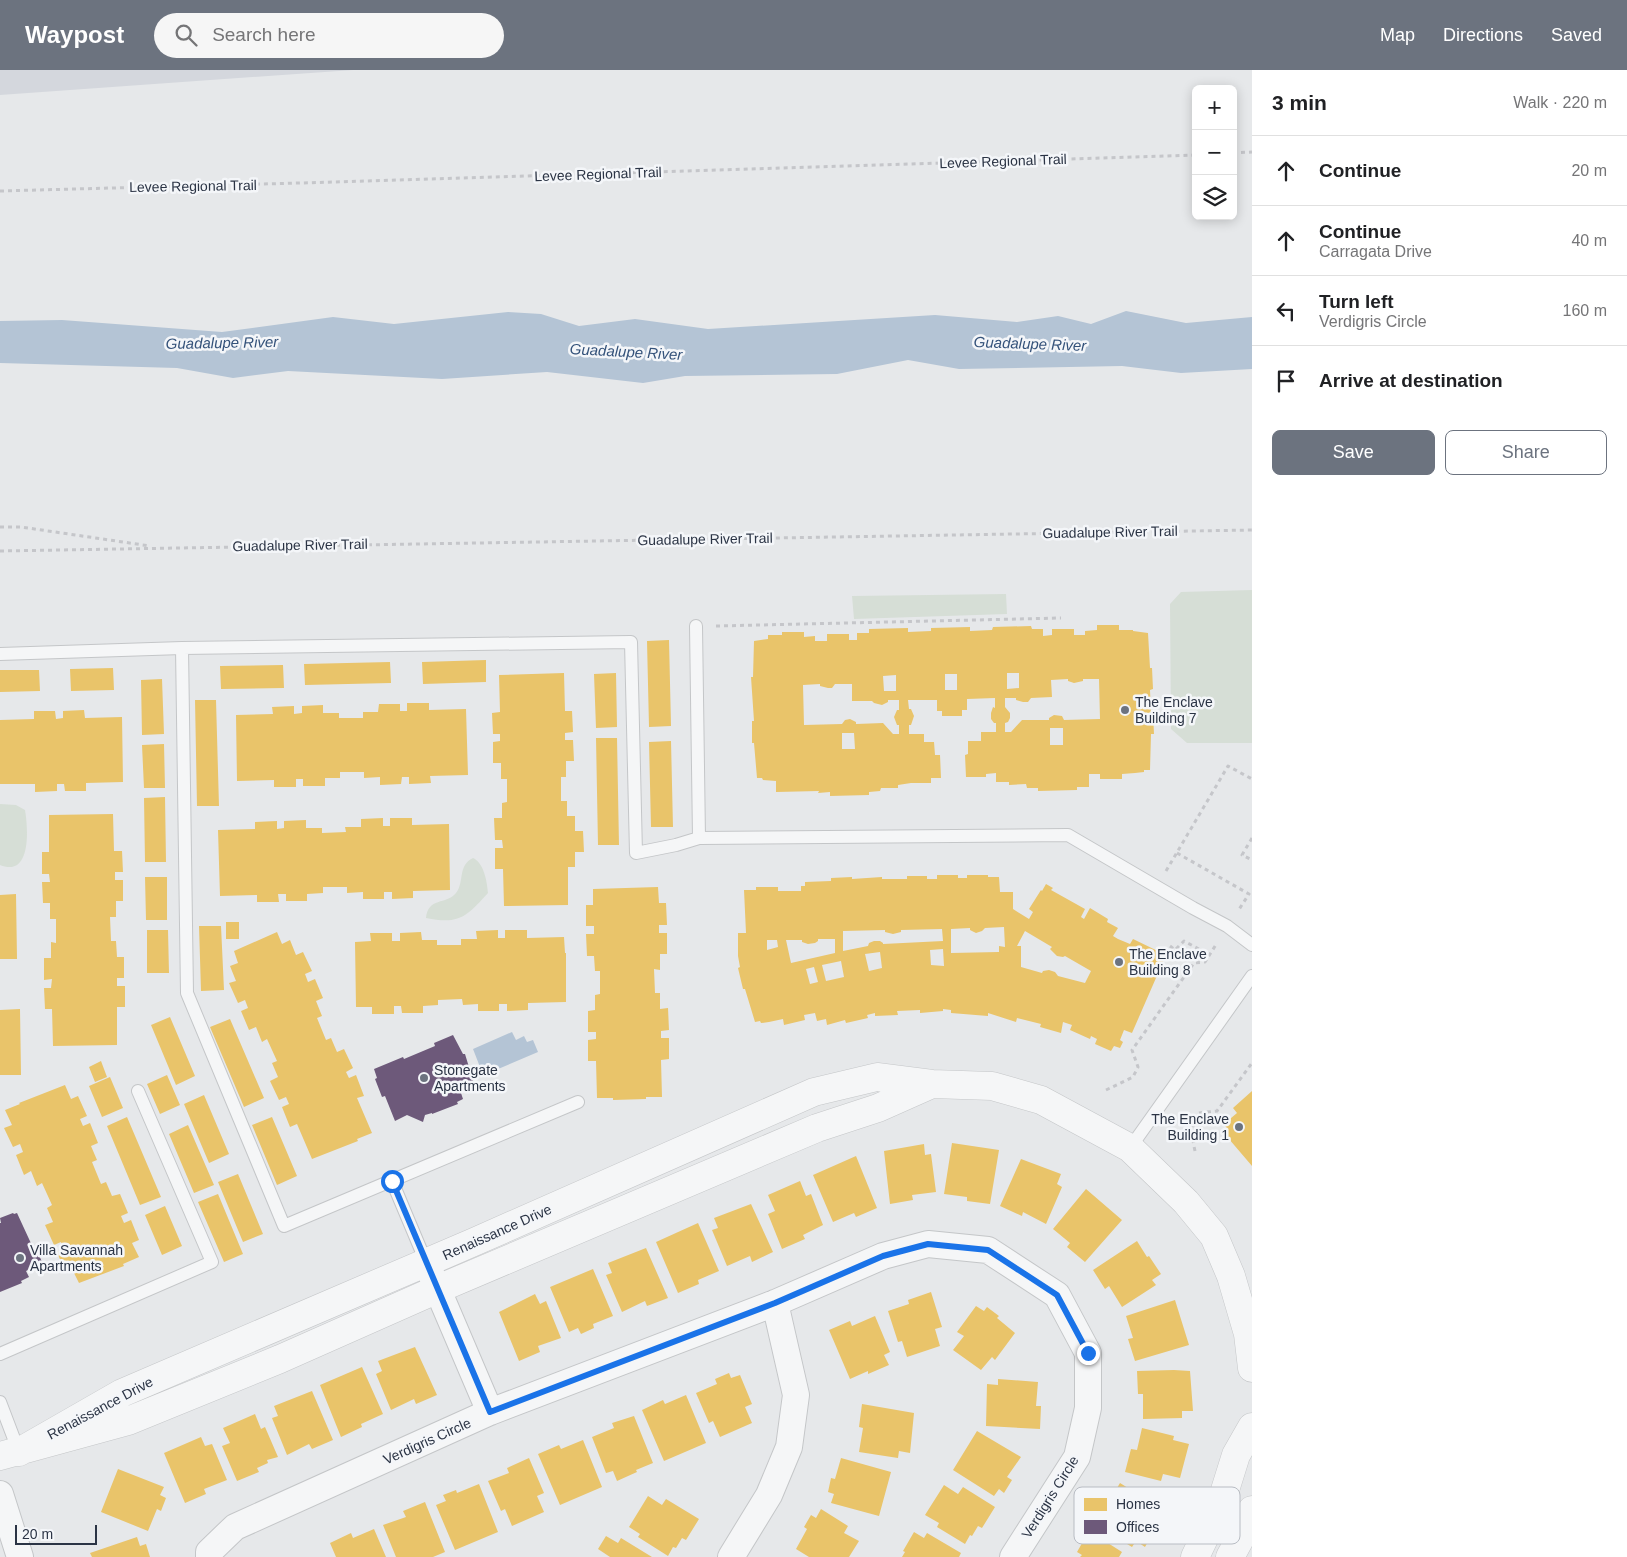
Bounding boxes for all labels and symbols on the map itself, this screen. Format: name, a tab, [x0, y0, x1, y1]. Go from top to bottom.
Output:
street label: Levee Regional Trail	[939, 151, 1067, 171]
street label: Levee Regional Trail	[534, 164, 662, 184]
street label: Levee Regional Trail	[129, 177, 257, 195]
water label: Guadalupe River	[166, 333, 279, 352]
water label: Guadalupe River	[973, 333, 1088, 354]
water label: Guadalupe River	[569, 340, 684, 363]
street label: Guadalupe River Trail	[1042, 523, 1178, 541]
street label: Guadalupe River Trail	[637, 530, 773, 548]
street label: Guadalupe River Trail	[232, 536, 368, 554]
place label: The Enclave Building 7	[1135, 694, 1213, 726]
marker: The Enclave Building 7	[1119, 704, 1131, 716]
place label: The Enclave Building 8	[1129, 946, 1207, 978]
marker: The Enclave Building 8	[1113, 956, 1125, 968]
place label: Stonegate Apartments	[434, 1062, 506, 1094]
marker: Stonegate Apartments	[418, 1072, 430, 1084]
place label: The Enclave Building 1	[1151, 1111, 1229, 1143]
marker: The Enclave Building 1	[1233, 1121, 1245, 1133]
route start	[381, 1170, 404, 1193]
street label: Renaissance Drive	[440, 1201, 554, 1263]
place label: Villa Savannah Apartments	[30, 1242, 123, 1274]
marker: Villa Savannah Apartments	[14, 1252, 26, 1264]
route end	[1077, 1342, 1100, 1365]
street label: Renaissance Drive	[44, 1373, 156, 1443]
street label: Verdigris Circle	[381, 1414, 473, 1467]
street label: Verdigris Circle	[1018, 1453, 1082, 1541]
legend	[1074, 1487, 1240, 1544]
text: Homes	[1116, 1496, 1160, 1512]
text: Offices	[1116, 1519, 1159, 1535]
scale bar	[15, 1522, 98, 1545]

